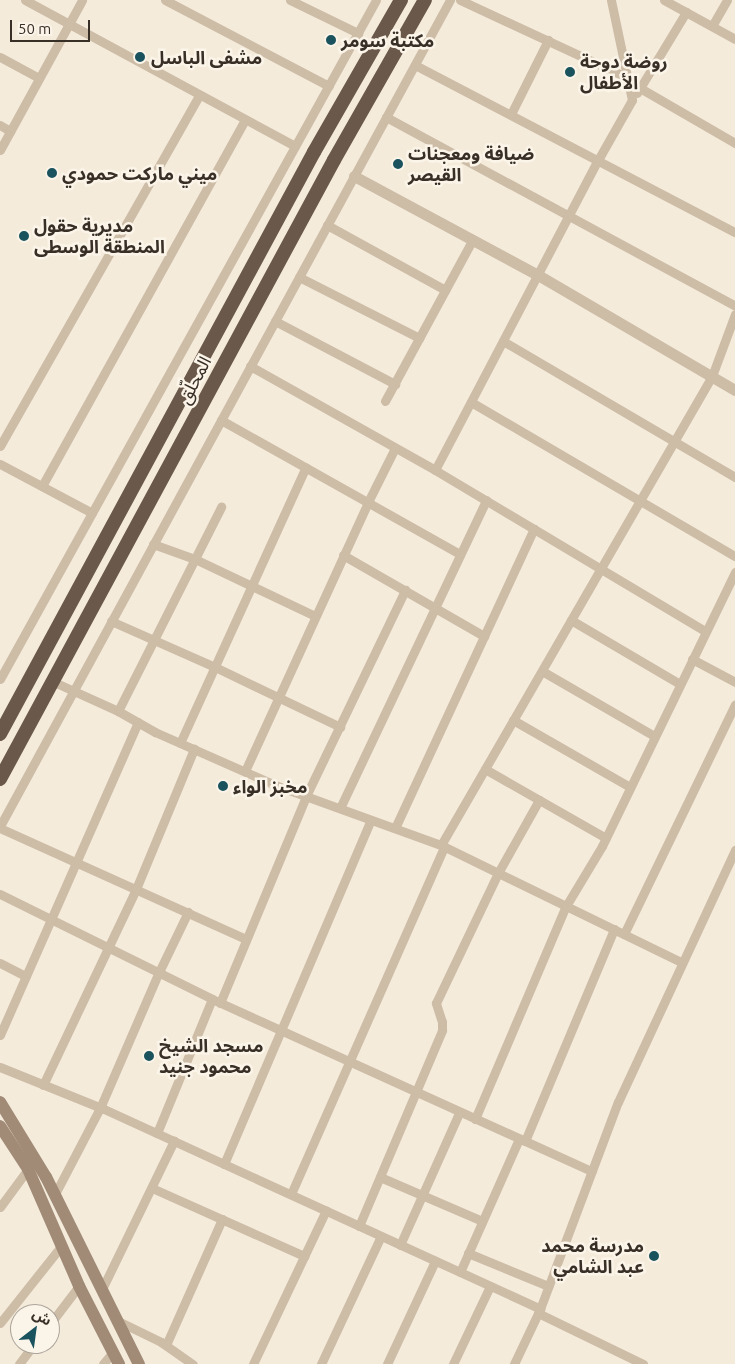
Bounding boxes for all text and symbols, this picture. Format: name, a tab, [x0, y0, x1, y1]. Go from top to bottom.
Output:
scale bar	[12, 10, 92, 42]
text: 50 m	[18, 20, 51, 37]
place label: مكتبة سومر	[341, 29, 434, 51]
marker: مكتبة سومر	[325, 34, 337, 46]
place label: مشفى الباسل	[151, 46, 262, 68]
marker: مشفى الباسل	[133, 50, 147, 64]
place label: روضة دوحة الأطفال	[580, 51, 668, 94]
marker: روضة دوحة الأطفال	[564, 66, 576, 78]
place label: ضيافة ومعجنات القيصر	[408, 143, 534, 186]
marker: ضيافة ومعجنات القيصر	[392, 158, 404, 170]
place label: ميني ماركت حمودي	[62, 162, 217, 184]
marker: ميني ماركت حمودي	[46, 167, 58, 179]
place label: مديرية حقول المنطقة الوسطى	[34, 215, 165, 258]
marker: مديرية حقول المنطقة الوسطى	[18, 230, 30, 242]
street label: المحلّق	[173, 353, 215, 407]
place label: مخبز الواء	[233, 775, 308, 797]
marker: مخبز الواء	[217, 780, 229, 792]
place label: مسجد الشيخ محمود جنيد	[159, 1035, 263, 1078]
marker: مسجد الشيخ محمود جنيد	[143, 1050, 155, 1062]
place label: مدرسة محمد عبد الشامي	[541, 1235, 644, 1278]
marker: مدرسة محمد عبد الشامي	[648, 1250, 660, 1262]
north arrow	[10, 1304, 60, 1354]
text: ش	[30, 1305, 54, 1329]

